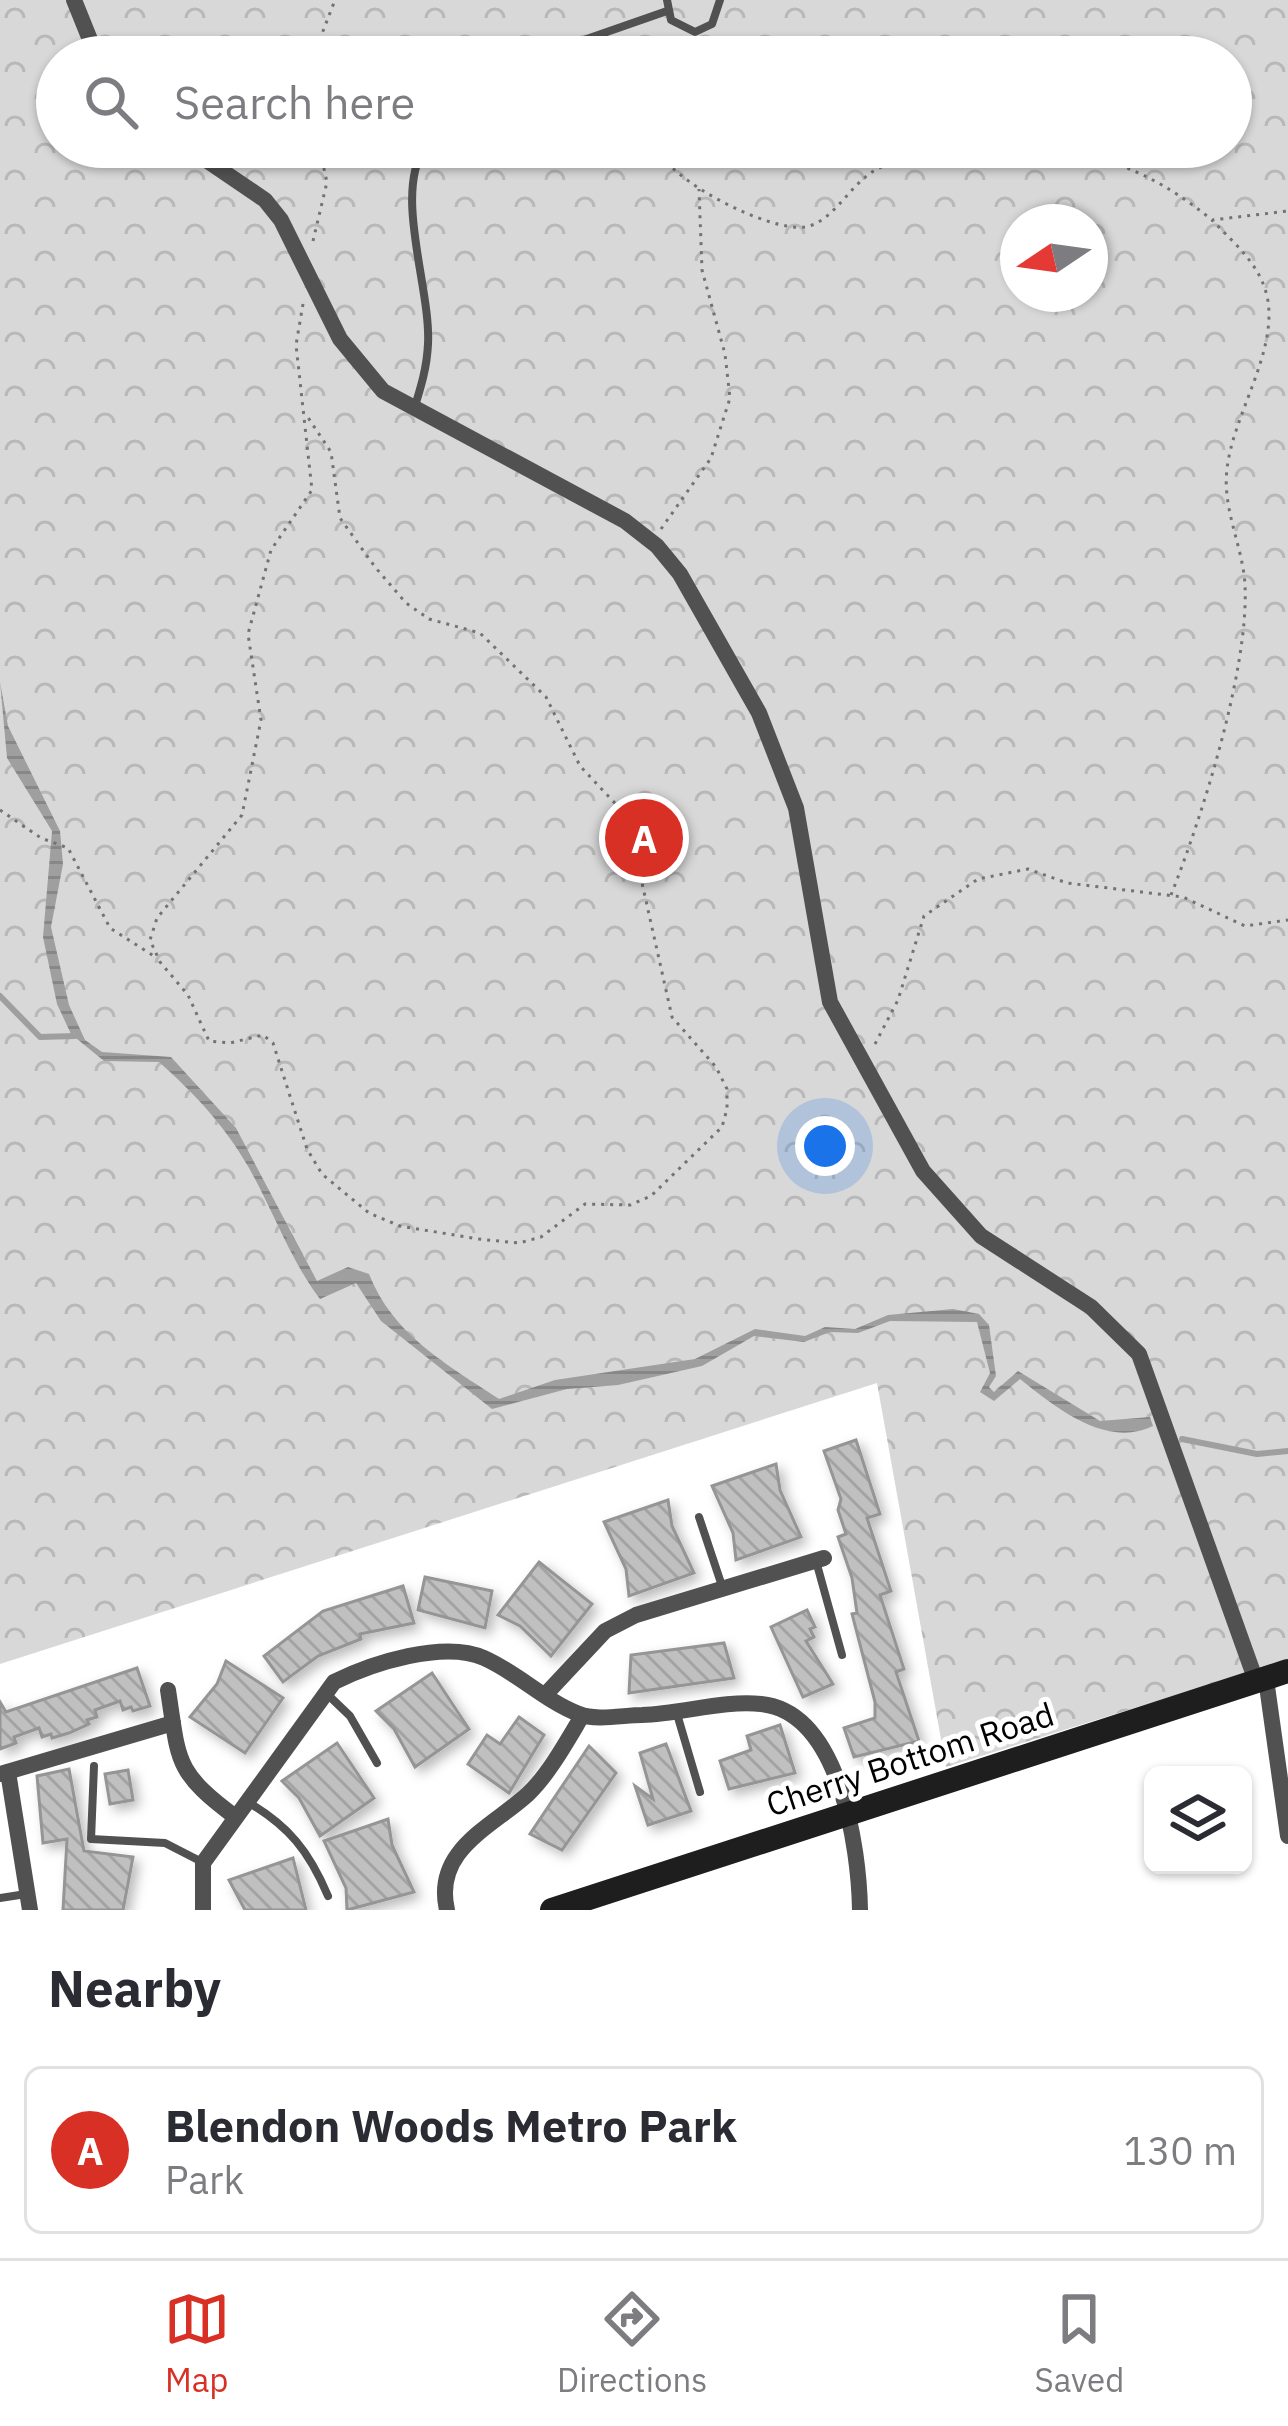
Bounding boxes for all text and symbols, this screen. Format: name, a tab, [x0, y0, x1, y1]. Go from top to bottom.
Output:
search box	[36, 36, 1252, 168]
icon: search	[78, 69, 144, 135]
text: Search here	[174, 73, 415, 131]
north arrow	[1000, 204, 1108, 312]
pin: A	[605, 793, 683, 883]
your location	[795, 1116, 855, 1176]
street label: Cherry Bottom Road	[761, 1692, 1059, 1825]
map controls	[1144, 1766, 1252, 1874]
button: layers	[1144, 1766, 1252, 1874]
text: Nearby	[48, 1955, 221, 2021]
text: Blendon Woods Metro Park	[165, 2096, 737, 2154]
text: A	[77, 2125, 103, 2176]
text: 130 m	[1124, 2125, 1237, 2176]
text: Park	[165, 2154, 244, 2205]
tab: Map	[164, 2286, 230, 2401]
tab: Directions	[557, 2286, 707, 2401]
tab: Saved	[1035, 2286, 1124, 2401]

